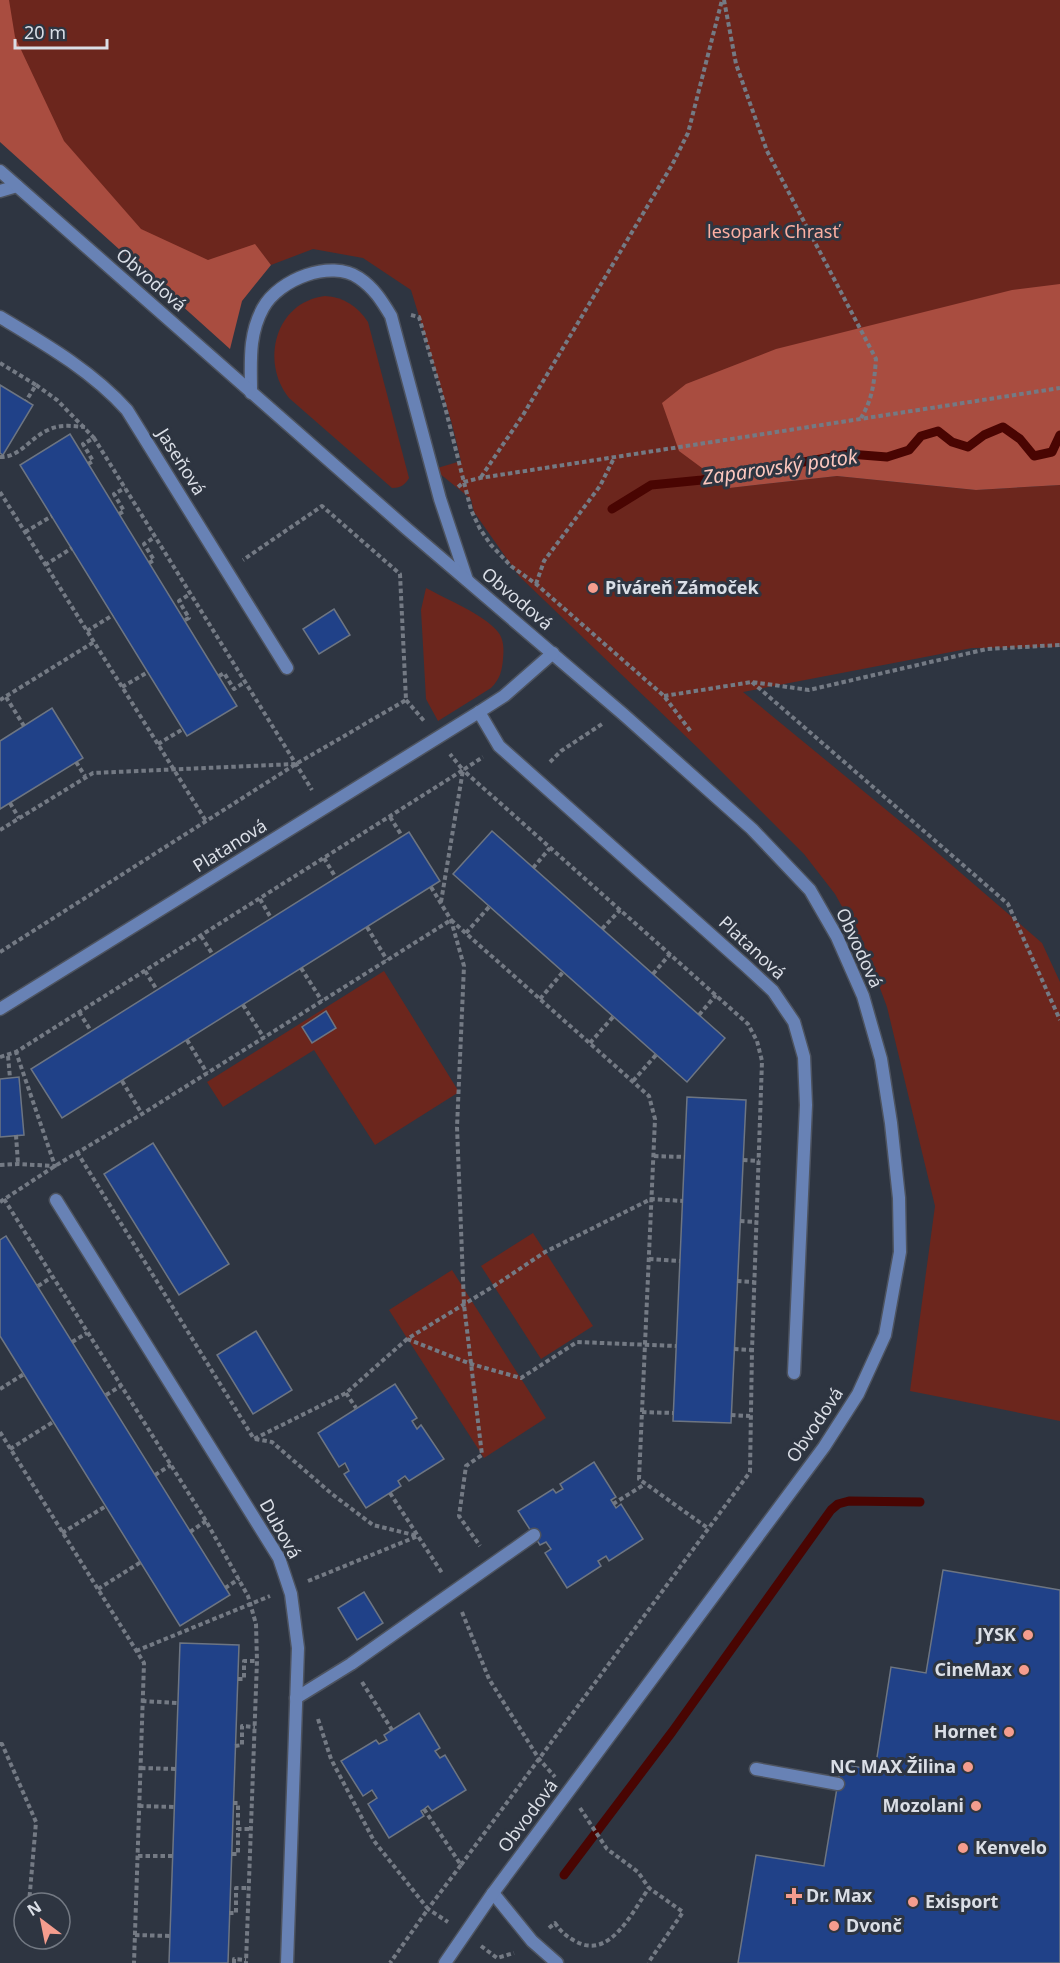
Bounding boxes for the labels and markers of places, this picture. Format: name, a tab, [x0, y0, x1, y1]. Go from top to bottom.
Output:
place label: Piváreň Zámoček	[605, 575, 759, 599]
marker: Piváreň Zámoček	[586, 581, 600, 595]
place label: JYSK	[975, 1622, 1016, 1646]
marker: JYSK	[1021, 1628, 1035, 1642]
place label: CineMax	[934, 1657, 1013, 1681]
marker: CineMax	[1017, 1663, 1031, 1677]
place label: Hornet	[934, 1719, 997, 1743]
marker: Hornet	[1002, 1725, 1016, 1739]
place label: NC MAX Žilina	[830, 1754, 956, 1778]
marker: NC MAX Žilina	[961, 1760, 975, 1774]
place label: Mozolani	[883, 1793, 964, 1817]
marker: Mozolani	[969, 1799, 983, 1813]
place label: Kenvelo	[975, 1835, 1047, 1859]
marker: Kenvelo	[956, 1841, 970, 1855]
place label: Dr. Max	[806, 1883, 873, 1907]
marker: Dr. Max	[787, 1889, 801, 1903]
place label: Exisport	[925, 1889, 999, 1913]
marker: Exisport	[906, 1895, 920, 1909]
place label: Dvonč	[846, 1913, 902, 1937]
marker: Dvonč	[827, 1919, 841, 1933]

